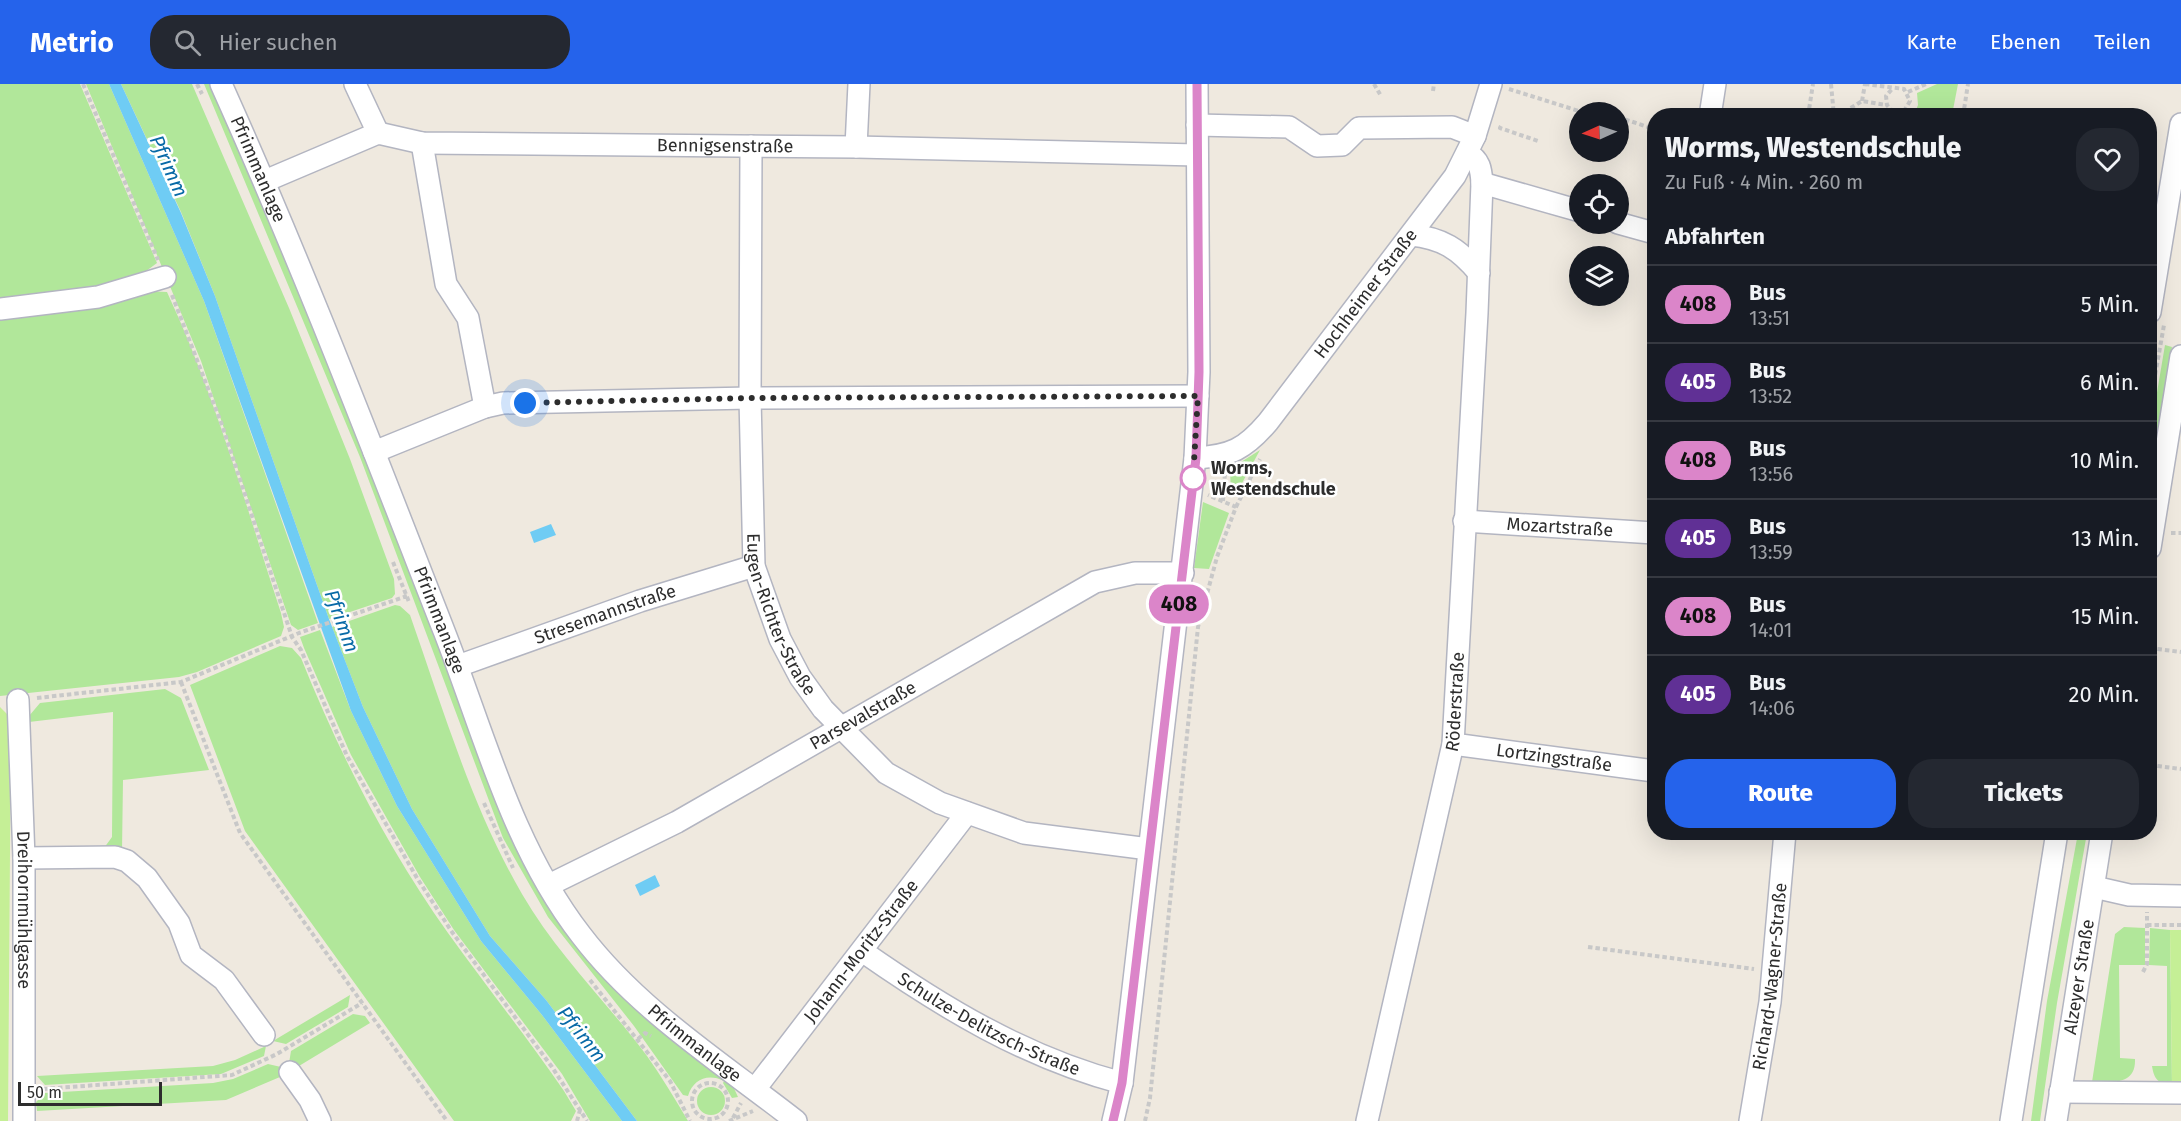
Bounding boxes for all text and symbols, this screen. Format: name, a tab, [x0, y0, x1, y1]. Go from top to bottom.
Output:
search box	[150, 15, 570, 69]
text: Metrio	[30, 26, 114, 59]
icon: search	[171, 26, 204, 59]
text: Hier suchen	[219, 29, 338, 56]
text: Karte	[1906, 29, 1957, 55]
text: Ebenen	[1990, 29, 2061, 55]
text: Teilen	[2094, 29, 2151, 55]
north arrow	[1569, 102, 1629, 162]
map controls	[1569, 102, 1629, 306]
street label: Pfrimmanlage	[226, 113, 291, 226]
button: heart	[2076, 128, 2139, 191]
water label: Pfrimm	[145, 131, 193, 201]
text: Worms, Westendschule	[1665, 131, 1961, 164]
street label: Bennigsenstraße	[657, 134, 793, 157]
text: Zu Fuß · 4 Min. · 260 m	[1665, 170, 1863, 194]
button: locate	[1569, 174, 1629, 234]
text: Abfahrten	[1665, 223, 1765, 250]
street label: Hochheimer Straße	[1309, 224, 1422, 363]
button: layers	[1569, 246, 1629, 306]
text: Bus	[1749, 279, 1786, 306]
text: 408	[1680, 291, 1716, 317]
text: 5 Min.	[2081, 291, 2139, 318]
text: 13:51	[1749, 306, 1790, 330]
text: Bus	[1749, 357, 1786, 384]
text: 405	[1680, 369, 1716, 395]
text: 6 Min.	[2080, 369, 2139, 396]
text: 13:52	[1749, 384, 1792, 408]
your location	[510, 388, 540, 418]
text: Bus	[1749, 435, 1786, 462]
text: 408	[1680, 447, 1716, 473]
text: 10 Min.	[2070, 447, 2139, 474]
place label: Worms, Westendschule	[1211, 457, 1336, 500]
text: 13:56	[1749, 462, 1793, 486]
marker: Worms, Westendschule	[1180, 465, 1206, 491]
street label: Mozartstraße	[1506, 513, 1614, 541]
text: Bus	[1749, 513, 1786, 540]
text: 405	[1680, 525, 1716, 551]
text: 13 Min.	[2071, 525, 2139, 552]
street label: Eugen-Richter-Straße	[742, 533, 821, 700]
text: 13:59	[1749, 540, 1793, 564]
street label: Pfrimmanlage	[409, 563, 470, 677]
street label: Stresemannstraße	[531, 580, 679, 649]
line badge: 408	[1144, 584, 1214, 624]
water label: Pfrimm	[320, 586, 364, 656]
text: 408	[1161, 591, 1197, 617]
text: Bus	[1749, 591, 1786, 618]
text: 408	[1680, 603, 1716, 629]
text: 15 Min.	[2071, 603, 2139, 630]
text: 14:01	[1749, 618, 1792, 642]
street label: Röderstraße	[1441, 651, 1469, 754]
text: Bus	[1749, 669, 1786, 696]
street label: Parsevalstraße	[806, 676, 920, 754]
text: 405	[1680, 681, 1716, 707]
text: 20 Min.	[2069, 681, 2139, 708]
text: 14:06	[1749, 696, 1795, 720]
street label: Lortzingstraße	[1495, 739, 1613, 776]
button: Route	[1665, 759, 1896, 828]
button: Tickets	[1908, 759, 2139, 828]
street label: Dreihornmühlgasse	[12, 830, 35, 989]
street label: Johann-Moritz-Straße	[799, 875, 923, 1027]
street label: Richard-Wagner-Straße	[1748, 882, 1791, 1072]
street label: Alzeyer Straße	[2059, 918, 2099, 1036]
street label: Schulze-Delitzsch-Straße	[894, 968, 1083, 1080]
street label: Pfrimmanlage	[643, 1000, 746, 1087]
water label: Pfrimm	[553, 1001, 611, 1067]
scale bar	[18, 1079, 162, 1106]
text: 50 m	[27, 1083, 62, 1102]

